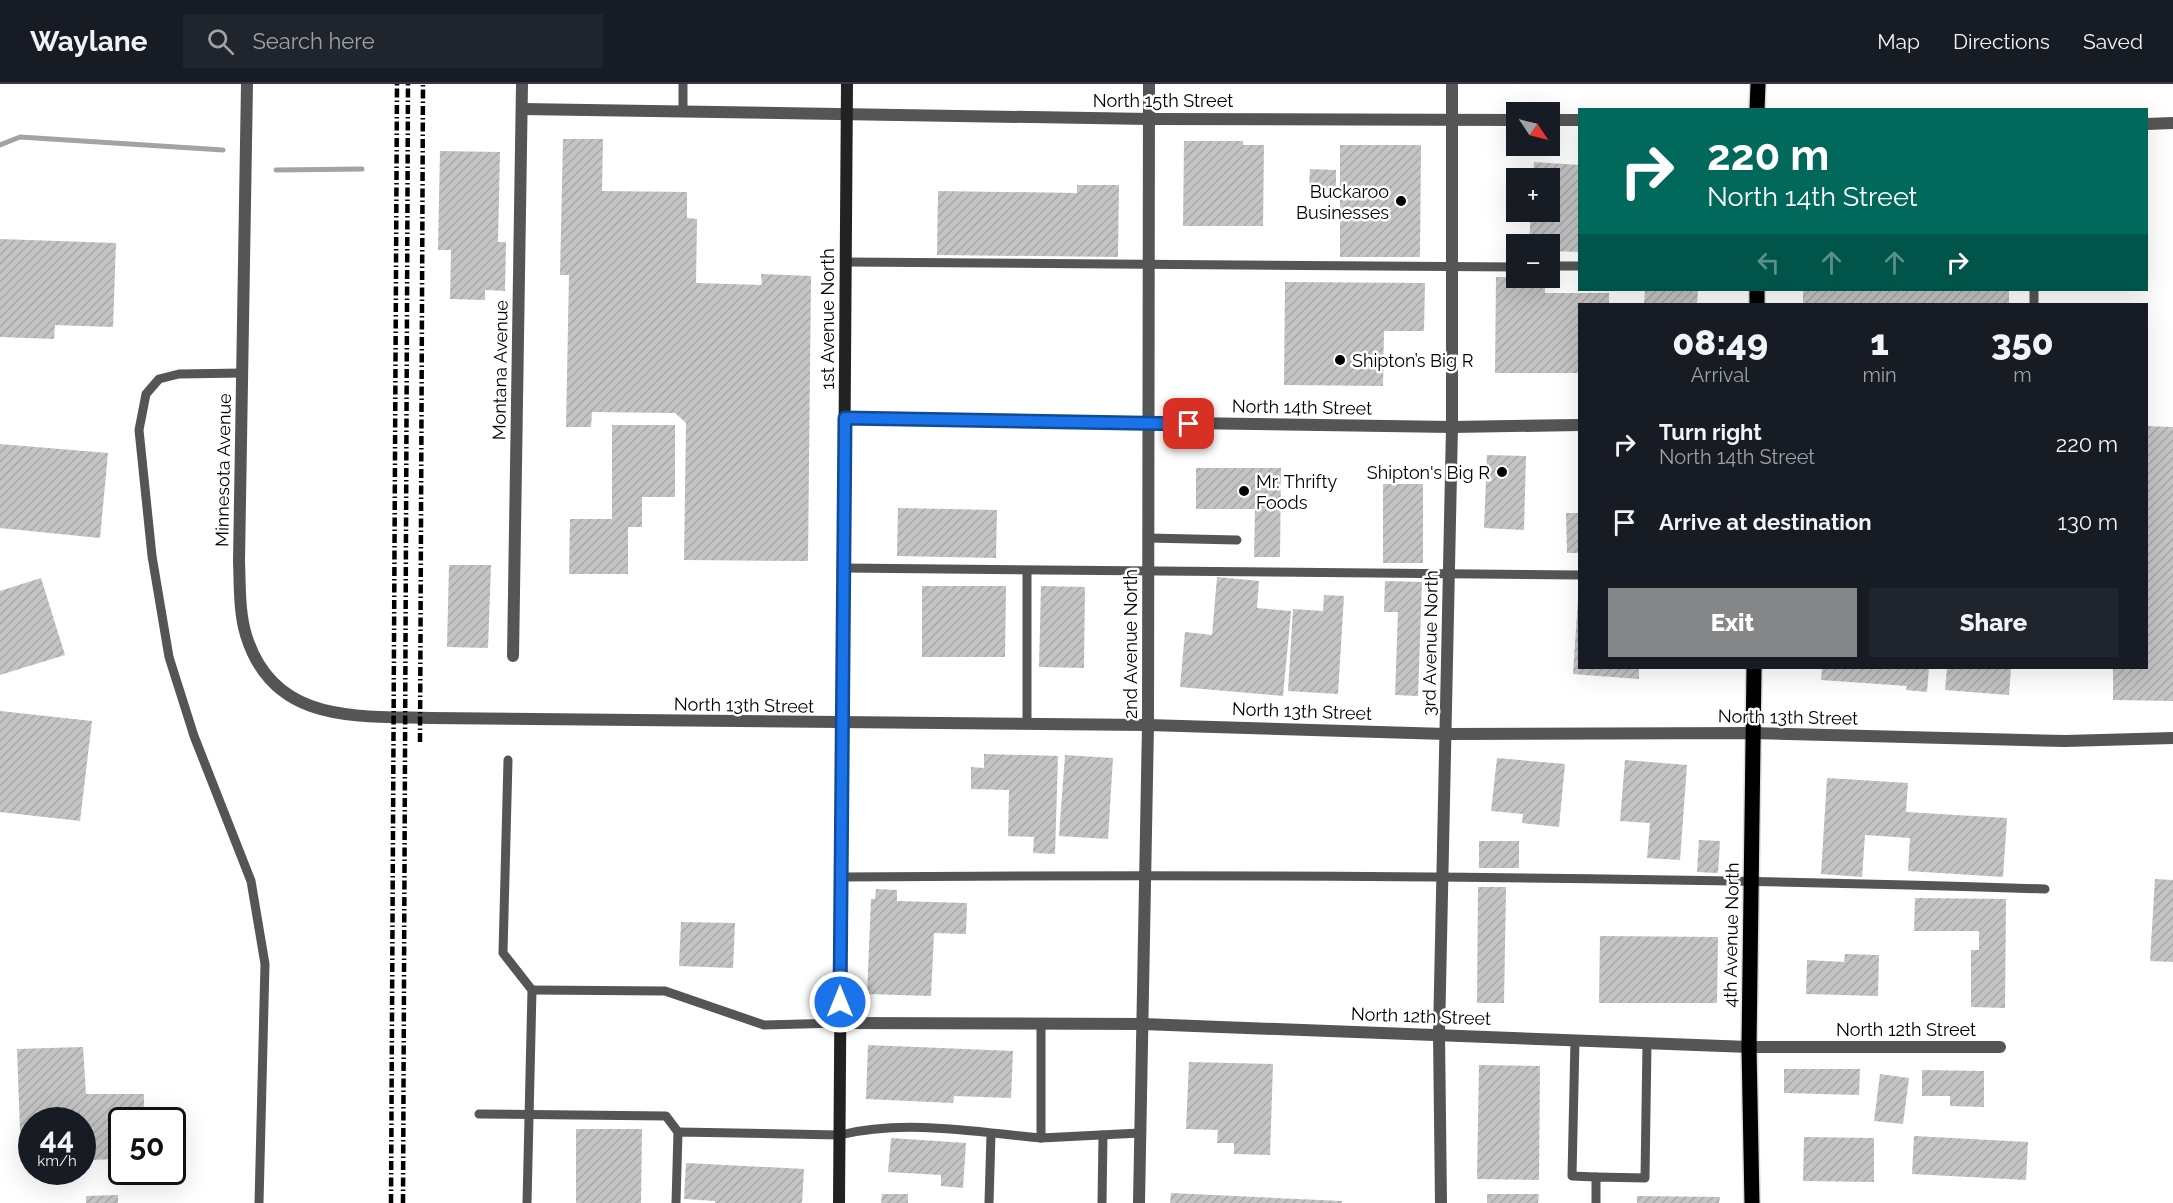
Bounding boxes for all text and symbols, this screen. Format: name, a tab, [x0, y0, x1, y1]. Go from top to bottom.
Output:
search box	[183, 14, 603, 68]
text: Waylane	[30, 25, 147, 58]
icon: search	[204, 25, 237, 58]
text: Search here	[252, 28, 375, 54]
text: Map	[1877, 29, 1920, 54]
text: Directions	[1953, 29, 2050, 54]
text: Saved	[2083, 29, 2143, 54]
street label: North 15th Street	[1093, 90, 1233, 111]
north arrow	[1506, 102, 1560, 156]
map controls	[1506, 102, 1560, 288]
text: 220 m	[1707, 131, 1829, 180]
icon: right	[1608, 132, 1686, 210]
button: +	[1506, 168, 1560, 222]
place label: Buckaroo Businesses	[1296, 181, 1389, 223]
text: North 14th Street	[1707, 181, 1918, 212]
marker: Buckaroo Businesses	[1394, 194, 1408, 208]
button: −	[1506, 234, 1560, 288]
icon: left	[1752, 246, 1785, 279]
icon: ahead	[1815, 246, 1848, 279]
icon: ahead	[1878, 246, 1911, 279]
icon: right	[1941, 246, 1974, 279]
street label: 1st Avenue North	[817, 248, 838, 390]
street label: Montana Avenue	[488, 299, 512, 440]
text: 08:49	[1672, 321, 1768, 363]
text: 1	[1870, 321, 1889, 363]
text: 350	[1991, 321, 2054, 363]
place label: Shipton’s Big R	[1352, 350, 1474, 371]
marker: Shipton’s Big R	[1333, 353, 1347, 367]
text: Arrival	[1691, 363, 1750, 387]
text: min	[1862, 363, 1897, 387]
text: m	[2013, 363, 2032, 387]
street label: Minnesota Avenue	[211, 393, 235, 547]
street label: North 14th Street	[1232, 395, 1372, 419]
pin	[1163, 398, 1214, 449]
icon: arrive	[1172, 407, 1205, 440]
text: Turn right	[1659, 419, 1762, 445]
icon: right	[1608, 428, 1641, 461]
text: 220 m	[2056, 431, 2118, 457]
text: North 14th Street	[1659, 445, 1815, 469]
place label: Shipton's Big R	[1367, 462, 1490, 483]
marker: Shipton's Big R	[1495, 465, 1509, 479]
place label: Mr. Thrifty Foods	[1256, 471, 1338, 513]
marker: Mr. Thrifty Foods	[1237, 484, 1251, 498]
icon: arrive	[1608, 506, 1641, 539]
text: Arrive at destination	[1659, 509, 1872, 535]
text: 130 m	[2058, 509, 2118, 535]
street label: 2nd Avenue North	[1120, 569, 1141, 719]
street label: 3rd Avenue North	[1418, 570, 1442, 716]
button: Exit	[1608, 588, 1857, 657]
button: Share	[1869, 588, 2118, 657]
street label: North 13th Street	[674, 693, 814, 717]
street label: North 13th Street	[1232, 698, 1372, 724]
street label: North 13th Street	[1718, 705, 1858, 729]
street label: 4th Avenue North	[1719, 862, 1743, 1008]
position arrow	[808, 970, 872, 1034]
street label: North 12th Street	[1351, 1003, 1491, 1029]
street label: North 12th Street	[1836, 1019, 1976, 1040]
speed limit sign: 50	[108, 1107, 186, 1185]
text: 44	[40, 1121, 74, 1156]
text: km/h	[37, 1152, 77, 1170]

